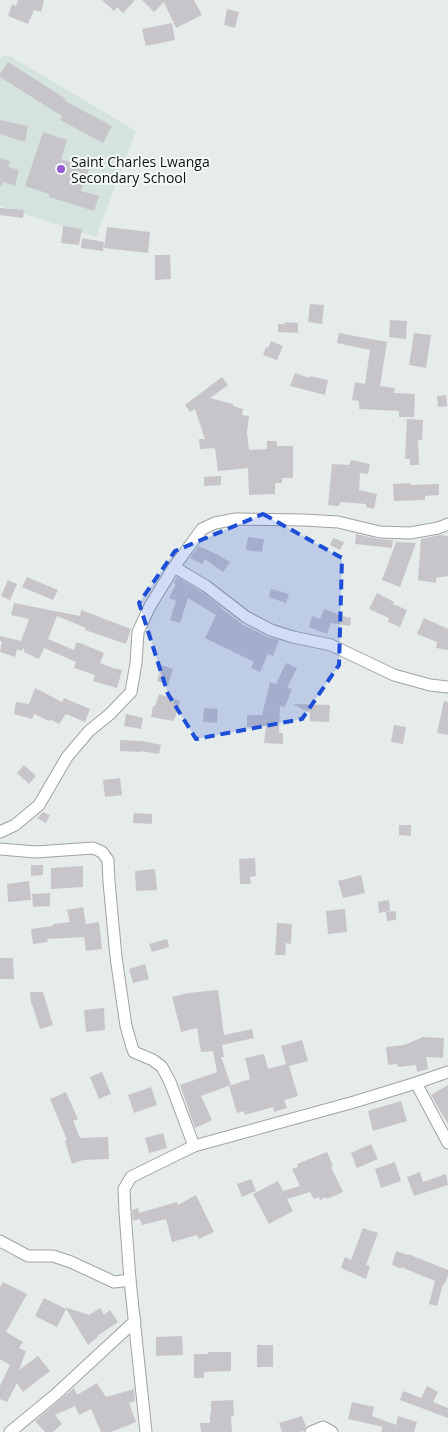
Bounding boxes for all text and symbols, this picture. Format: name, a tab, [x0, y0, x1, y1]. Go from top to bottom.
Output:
place label: Saint Charles Lwanga Secondary School	[71, 152, 210, 187]
marker: Saint Charles Lwanga Secondary School	[55, 163, 67, 175]

